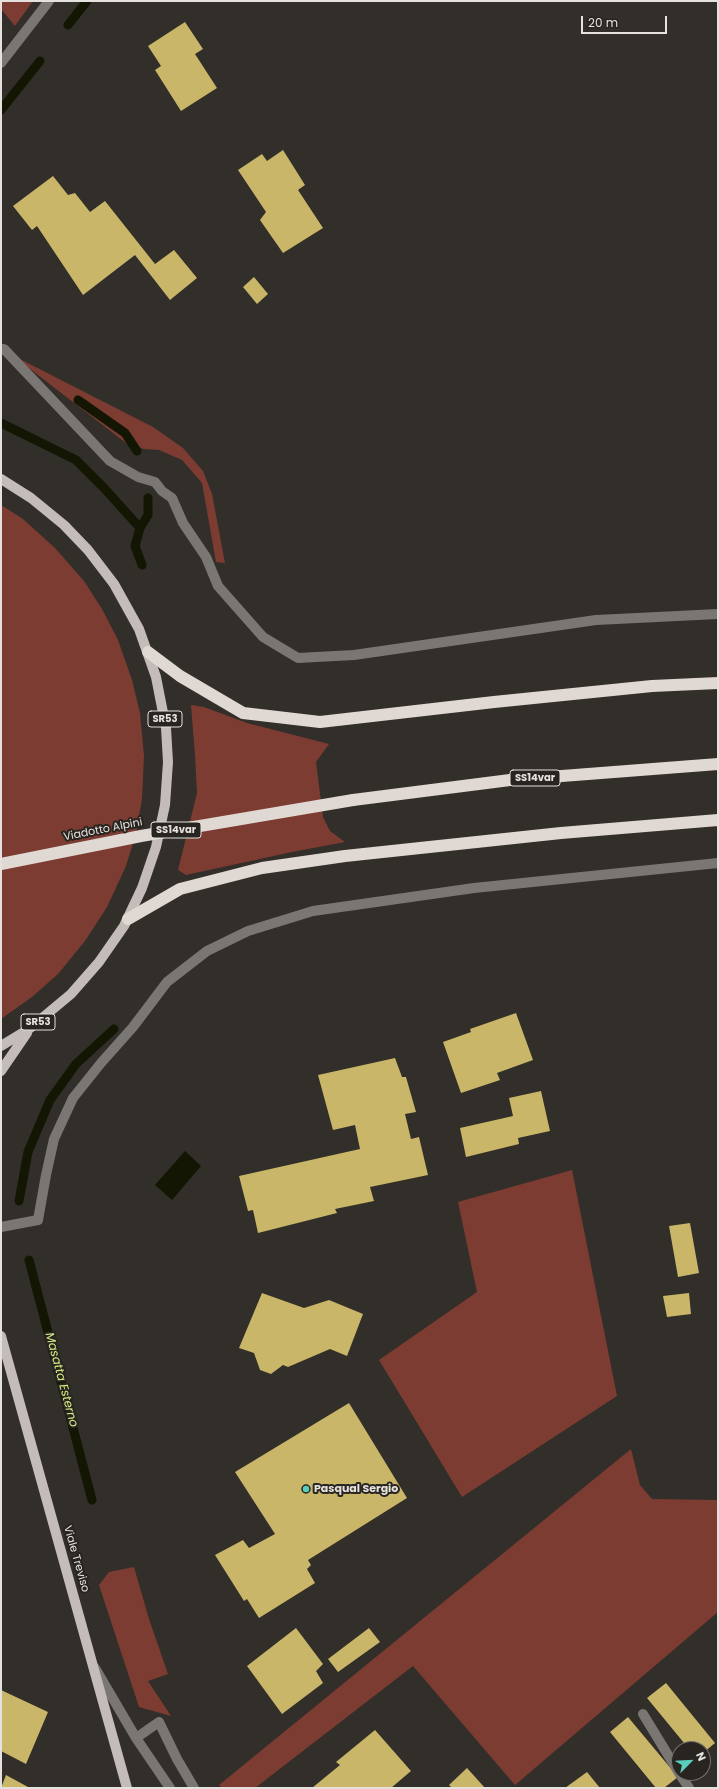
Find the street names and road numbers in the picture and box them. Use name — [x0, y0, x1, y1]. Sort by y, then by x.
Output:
road number: SR53 — [148, 711, 182, 727]
road number: SS14var — [510, 770, 560, 786]
street label: Viadotto Alpini — [62, 816, 144, 844]
road number: SS14var — [151, 822, 201, 838]
road number: SR53 — [21, 1014, 55, 1030]
street label: Viale Treviso — [60, 1524, 92, 1594]

